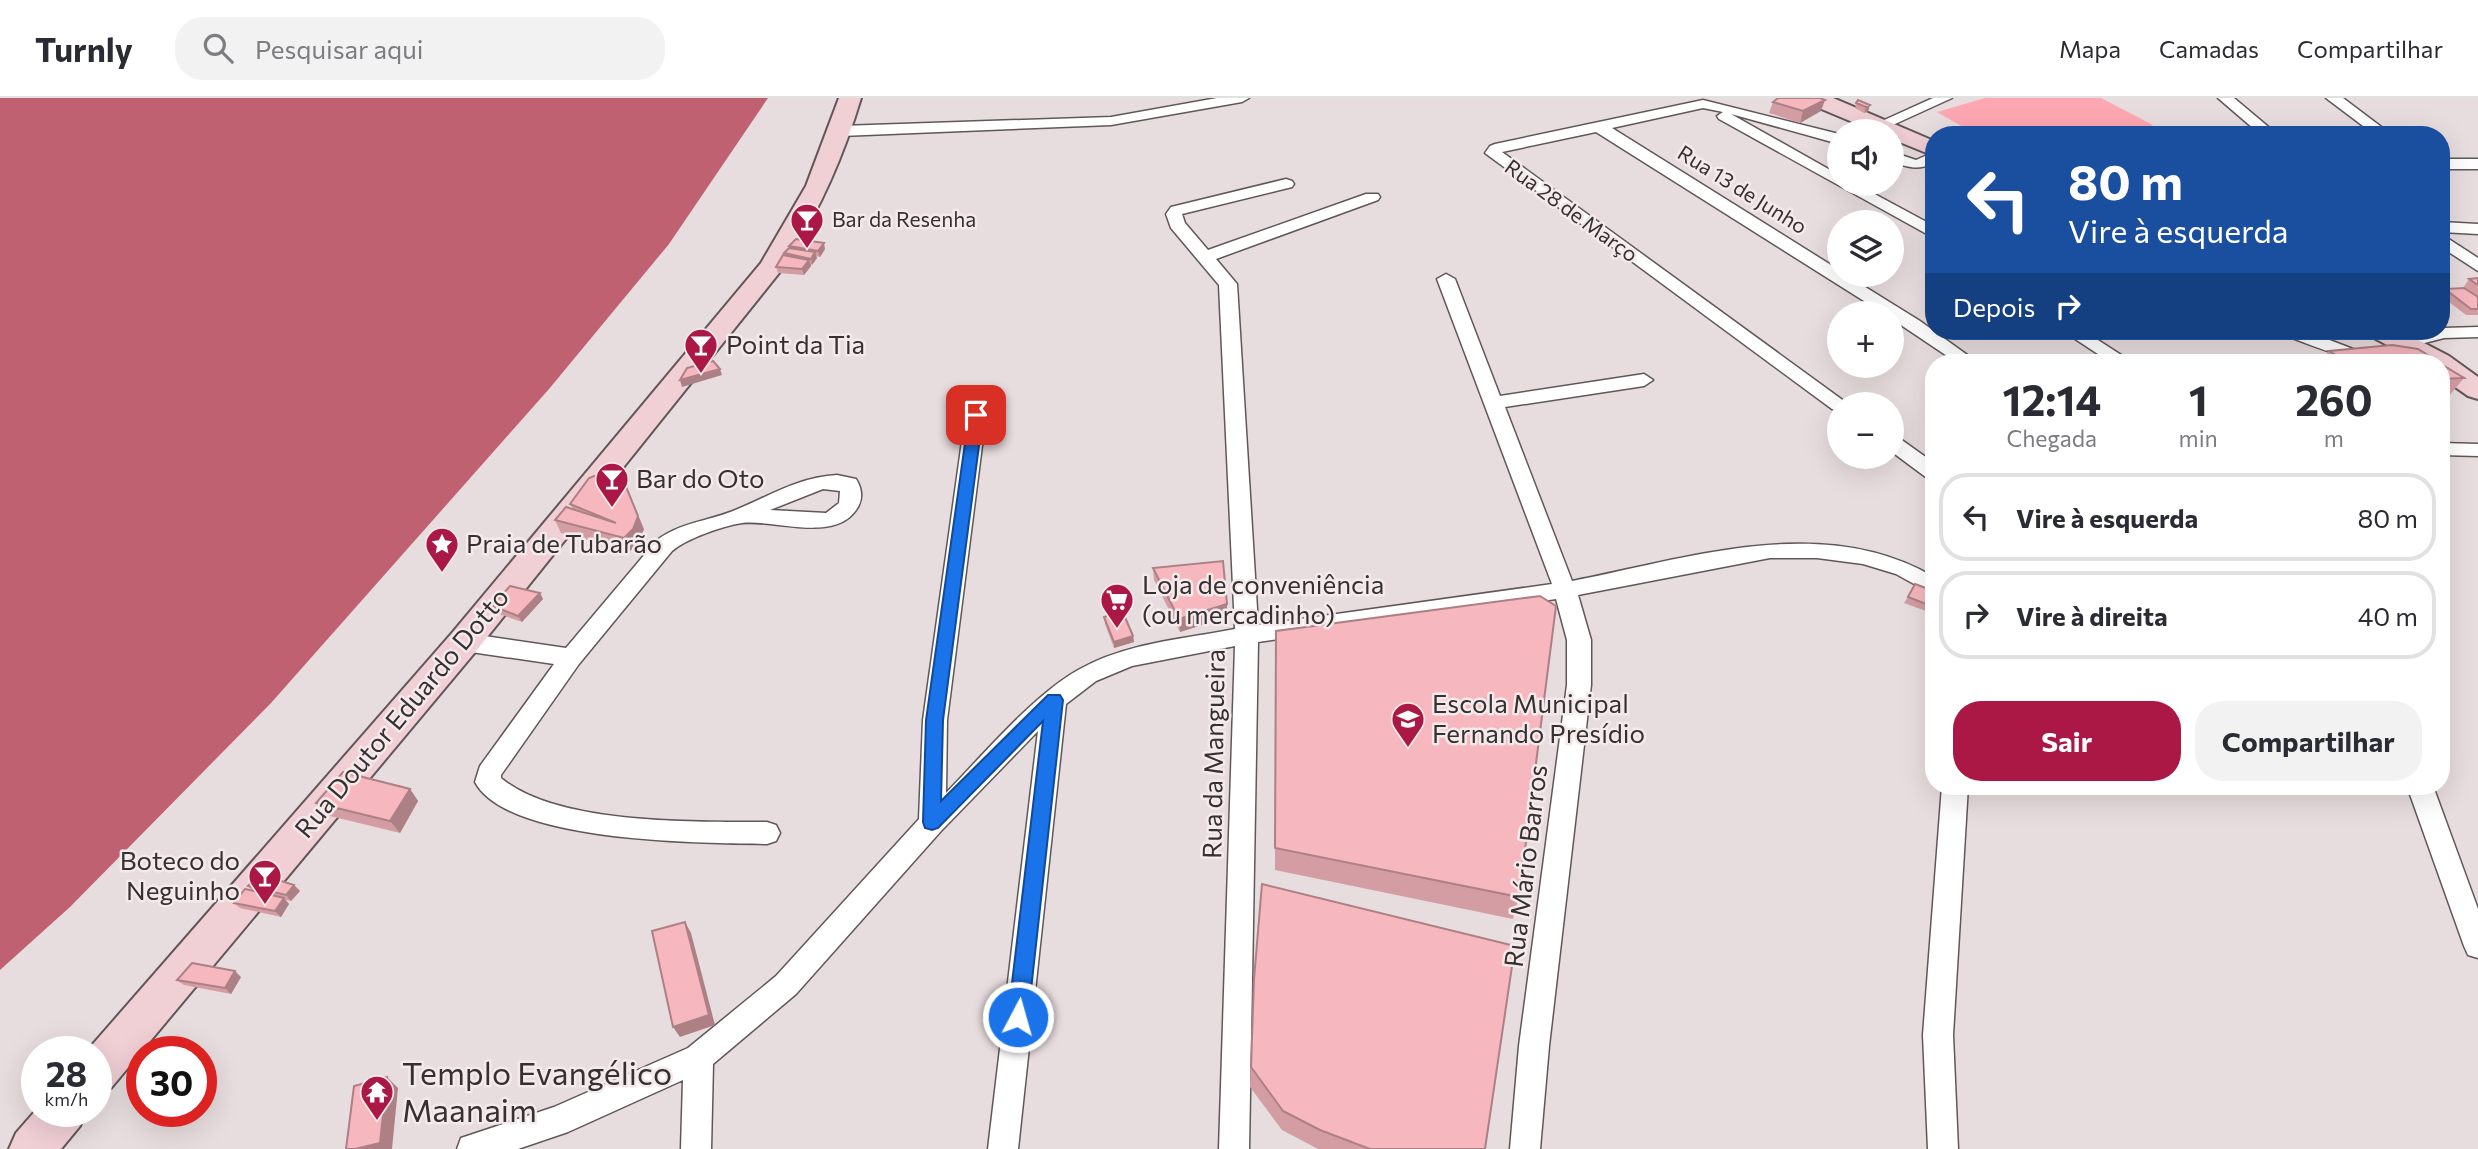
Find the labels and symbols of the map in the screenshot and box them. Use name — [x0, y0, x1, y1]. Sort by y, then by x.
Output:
street label: Rua 13 de Junho — [1674, 139, 1812, 238]
street label: Rua 28 de Março — [1501, 153, 1643, 266]
bar icon: Bar da Resenha — [788, 201, 826, 250]
place label: Bar da Resenha — [832, 206, 976, 231]
bar icon: Point da Tia — [682, 326, 720, 375]
place label: Point da Tia — [726, 328, 865, 359]
pin — [946, 385, 1006, 445]
bar icon: Bar do Oto — [593, 460, 631, 509]
place label: Bar do Oto — [636, 462, 765, 493]
place icon: Praia de Tubarão — [423, 525, 461, 574]
place label: Praia de Tubarão — [466, 527, 662, 558]
place label: Loja de conveniência (ou mercadinho) — [1142, 568, 1384, 629]
street label: Rua Doutor Eduardo Dotto — [287, 581, 514, 843]
supermarket icon: Loja de conveniência (ou mercadinho) — [1098, 581, 1136, 630]
street label: Rua da Mangueira — [1195, 649, 1230, 859]
place label: Escola Municipal Fernando Presídio — [1432, 687, 1645, 748]
school or university icon: Escola Municipal Fernando Presídio — [1389, 700, 1427, 749]
street label: Rua Mário Barros — [1497, 763, 1552, 969]
place label: Boteco do Neguinho — [120, 844, 240, 905]
bar icon: Boteco do Neguinho — [246, 857, 284, 906]
position arrow — [981, 980, 1055, 1054]
speed limit sign: 30 — [126, 1036, 217, 1127]
place label: Templo Evangélico Maanaim — [402, 1052, 672, 1129]
temple icon: Templo Evangélico Maanaim — [358, 1073, 396, 1122]

